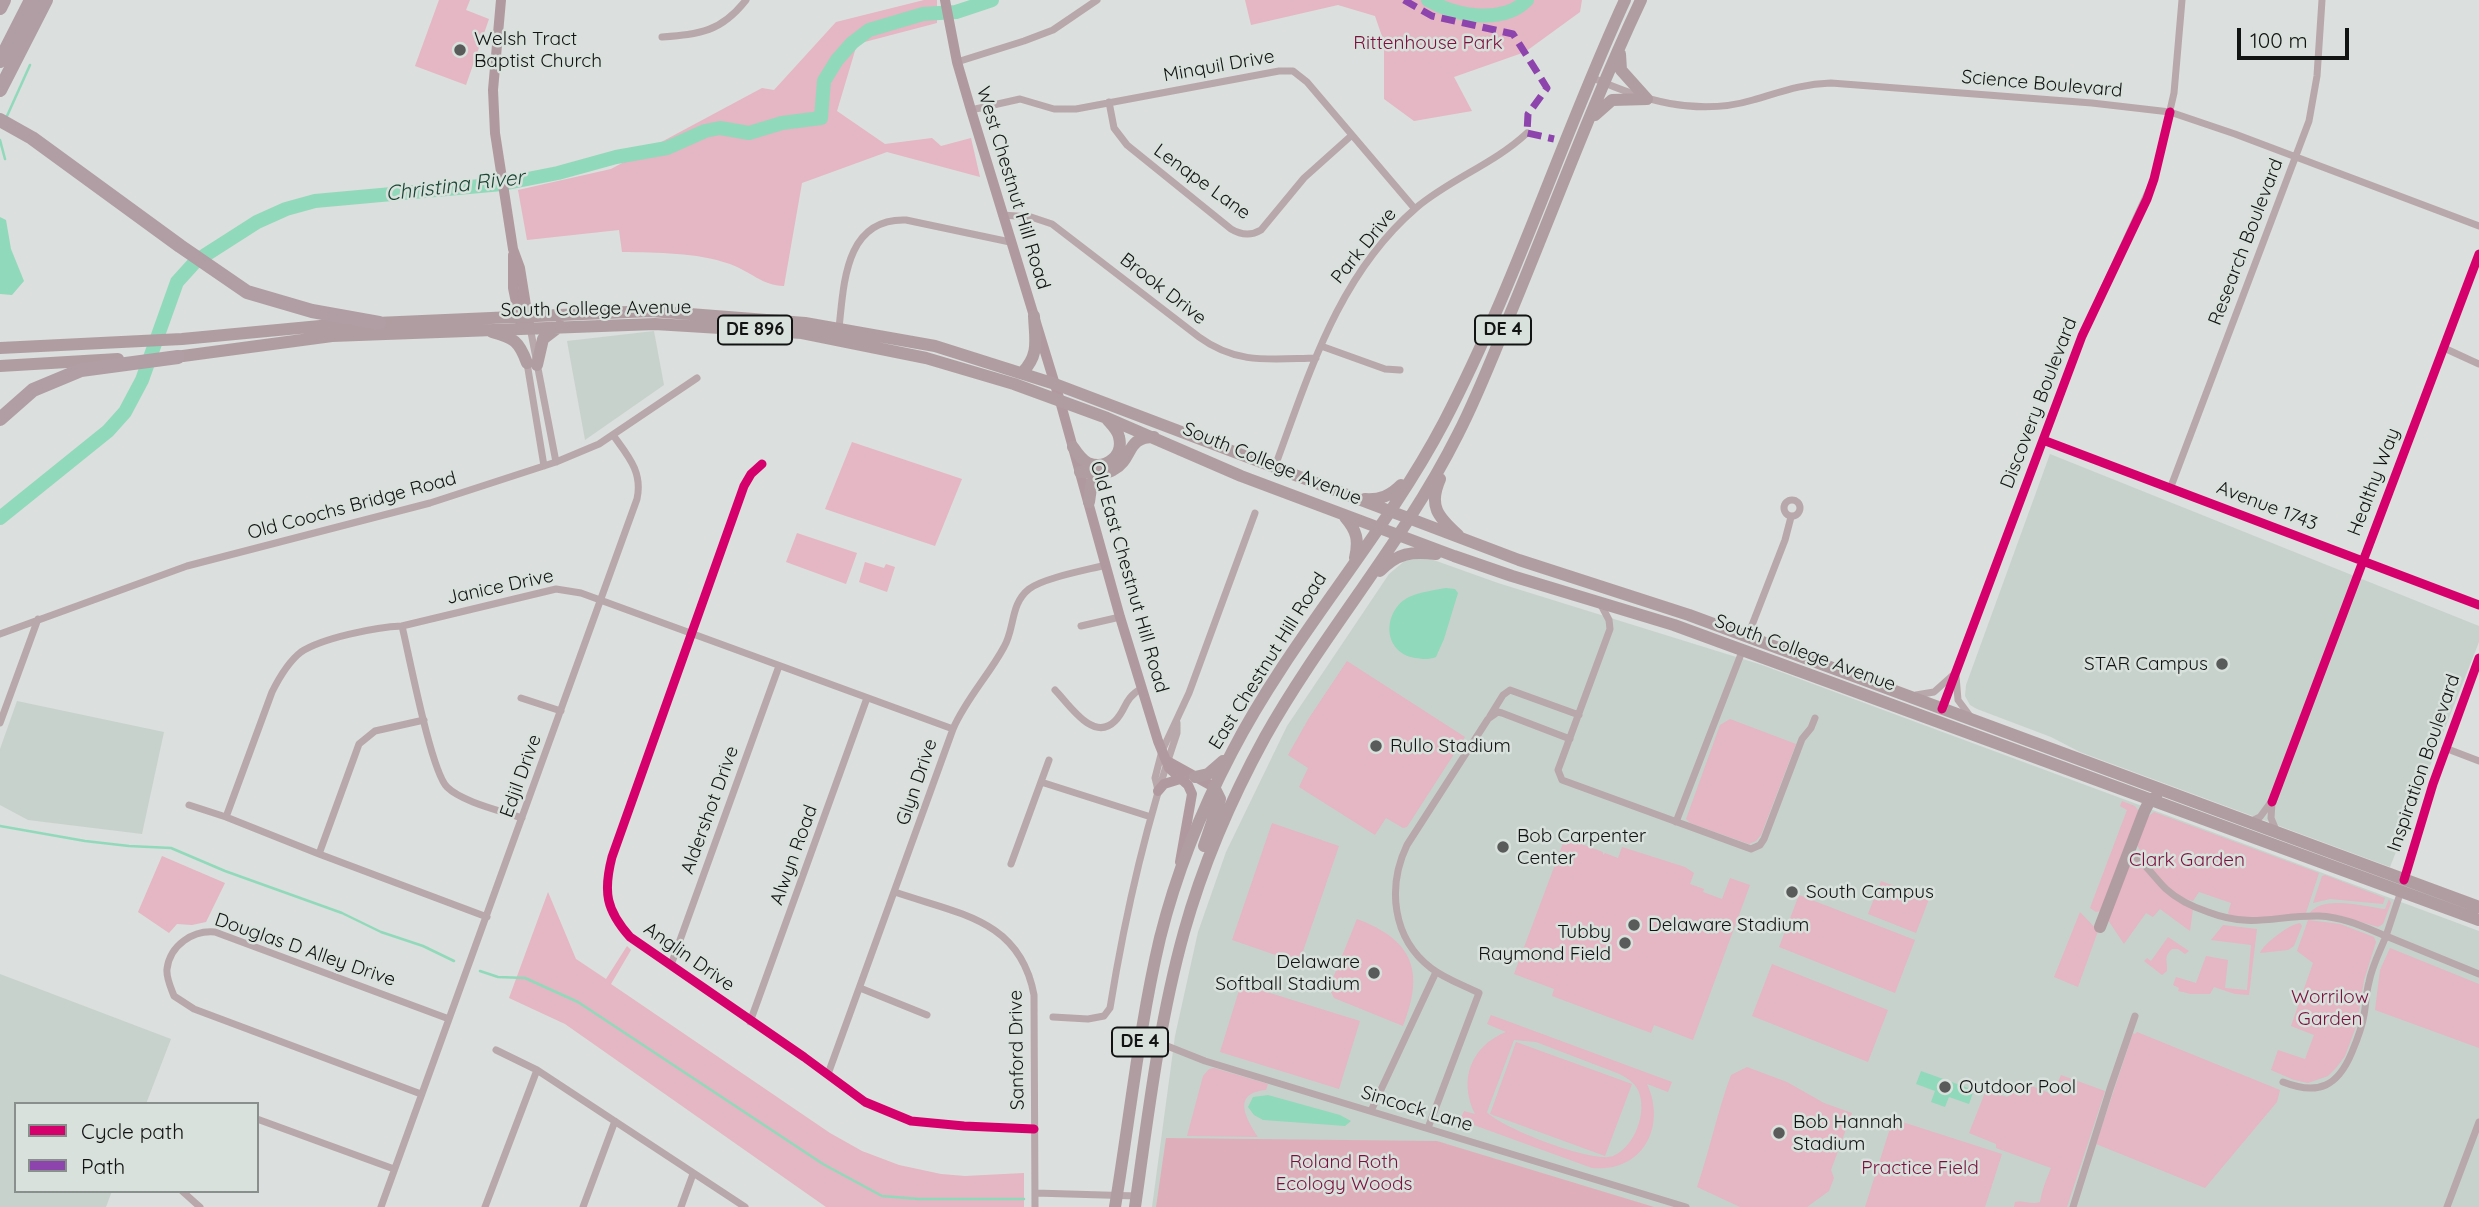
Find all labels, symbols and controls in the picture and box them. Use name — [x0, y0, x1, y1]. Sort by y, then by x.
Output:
scale bar — [2241, 14, 2353, 58]
text: 100 m — [2250, 27, 2308, 53]
place label: Welsh Tract Baptist Church — [474, 28, 602, 72]
park label: Rittenhouse Park — [1353, 32, 1503, 54]
marker: Welsh Tract Baptist Church — [452, 42, 468, 58]
street label: Minquil Drive — [1162, 45, 1276, 87]
street label: Science Boulevard — [1961, 66, 2123, 102]
street label: West Chestnut Hill Road — [971, 84, 1055, 292]
street label: Lenape Lane — [1149, 139, 1255, 225]
street label: Research Boulevard — [2204, 155, 2288, 329]
water label: Christina River — [384, 165, 526, 207]
street label: Park Drive — [1326, 203, 1402, 289]
street label: Brook Drive — [1115, 248, 1211, 330]
street label: South College Avenue — [500, 296, 692, 322]
street label: Discovery Boulevard — [1996, 314, 2082, 492]
road number: DE 896 — [718, 316, 792, 344]
road number: DE 4 — [1475, 316, 1531, 344]
street label: South College Avenue — [1179, 418, 1365, 510]
street label: Healthy Way — [2343, 425, 2405, 539]
street label: Old East Chestnut Hill Road — [1085, 459, 1173, 695]
street label: Old Coochs Bridge Road — [245, 467, 459, 545]
street label: Avenue 1743 — [2213, 476, 2321, 536]
street label: Janice Drive — [444, 565, 556, 609]
street label: East Chestnut Hill Road — [1204, 568, 1332, 754]
street label: South College Avenue — [1711, 610, 1899, 696]
place label: STAR Campus — [2084, 653, 2208, 675]
marker: STAR Campus — [2214, 656, 2230, 672]
street label: Inspiration Boulevard — [2383, 671, 2465, 855]
street label: Edjil Drive — [495, 731, 547, 821]
place label: Rullo Stadium — [1390, 735, 1511, 757]
street label: Glyn Drive — [892, 736, 942, 828]
marker: Rullo Stadium — [1368, 738, 1384, 754]
street label: Aldershot Drive — [676, 743, 744, 877]
street label: Alwyn Road — [765, 802, 823, 908]
place label: Bob Carpenter Center — [1517, 825, 1646, 869]
marker: Bob Carpenter Center — [1495, 839, 1511, 855]
park label: Clark Garden — [2129, 849, 2245, 871]
place label: South Campus — [1806, 881, 1934, 903]
marker: South Campus — [1784, 884, 1800, 900]
street label: Douglas D Alley Drive — [212, 908, 398, 992]
place label: Delaware Stadium — [1648, 914, 1809, 936]
street label: Anglin Drive — [639, 917, 739, 997]
marker: Delaware Stadium — [1626, 917, 1642, 933]
place label: Tubby Raymond Field — [1478, 921, 1611, 965]
marker: Tubby Raymond Field — [1617, 935, 1633, 951]
place label: Delaware Softball Stadium — [1215, 951, 1360, 995]
marker: Delaware Softball Stadium — [1366, 965, 1382, 981]
park label: Worrilow Garden — [2291, 986, 2369, 1030]
street label: Sanford Drive — [1005, 990, 1029, 1110]
road number: DE 4 — [1112, 1028, 1168, 1056]
place label: Outdoor Pool — [1959, 1076, 2076, 1098]
marker: Outdoor Pool — [1937, 1079, 1953, 1095]
street label: Sincock Lane — [1358, 1081, 1476, 1137]
legend — [14, 1102, 259, 1193]
place label: Bob Hannah Stadium — [1793, 1111, 1903, 1155]
text: Cycle path — [81, 1118, 184, 1144]
marker: Bob Hannah Stadium — [1771, 1125, 1787, 1141]
park label: Roland Roth Ecology Woods — [1276, 1151, 1412, 1195]
text: Path — [81, 1153, 125, 1179]
park label: Practice Field — [1861, 1157, 1979, 1179]

